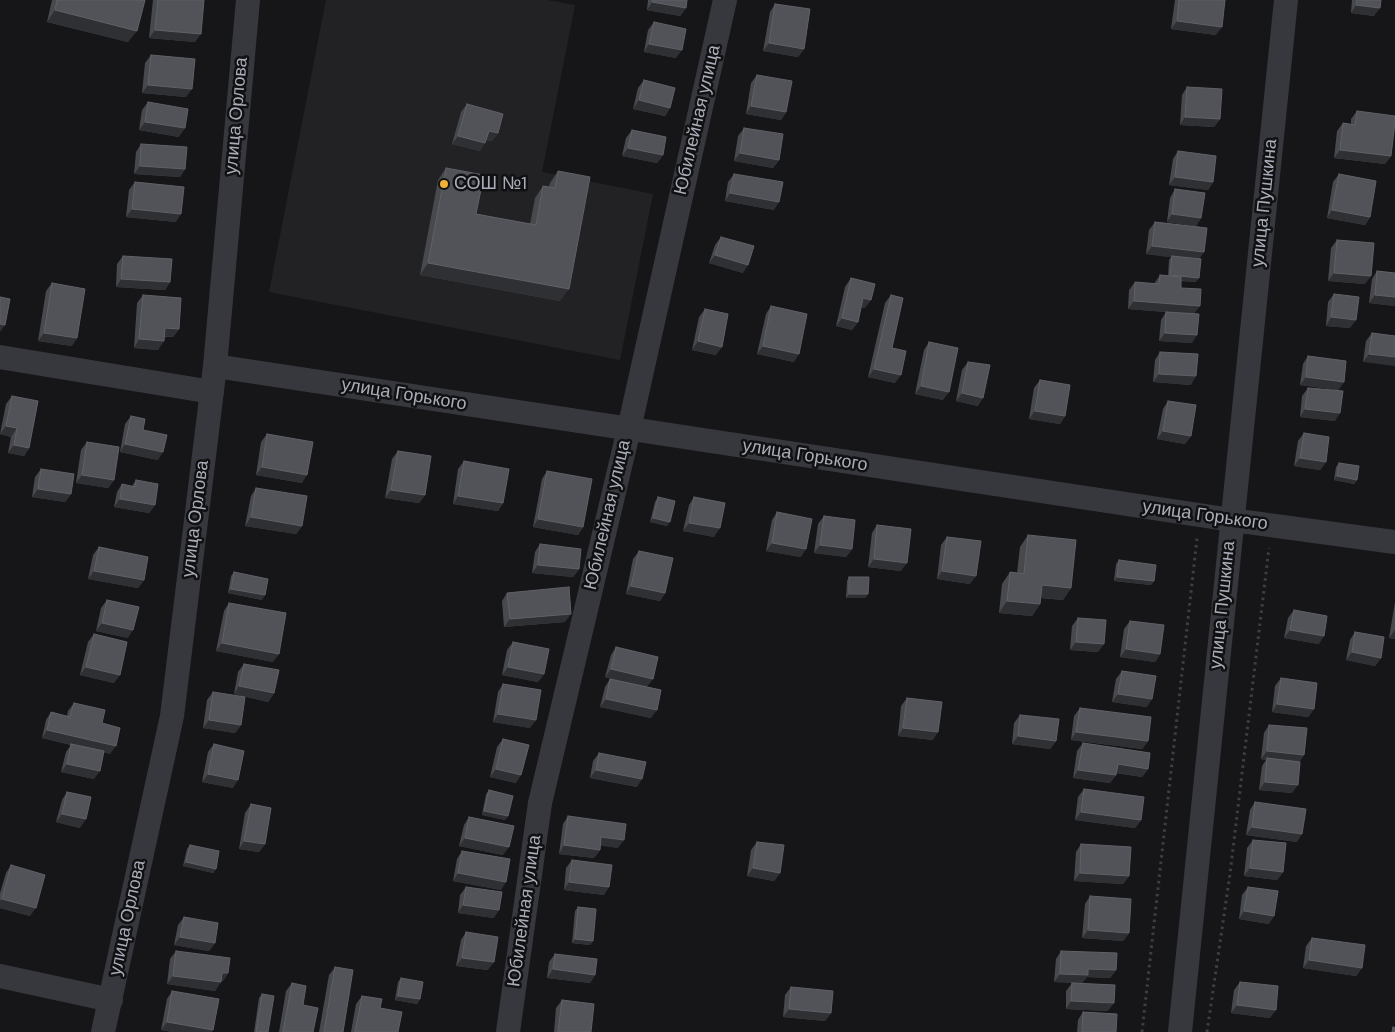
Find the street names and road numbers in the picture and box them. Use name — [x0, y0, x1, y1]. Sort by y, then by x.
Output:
street label: Юбилейная улица — [670, 43, 726, 197]
street label: улица Орлова — [221, 56, 253, 176]
street label: улица Пушкина — [1248, 138, 1282, 268]
street label: улица Горького — [340, 374, 468, 416]
street label: улица Горького — [741, 435, 869, 477]
street label: Юбилейная улица — [580, 438, 636, 592]
street label: улица Орлова — [178, 459, 214, 579]
street label: улица Горького — [1141, 497, 1269, 535]
street label: улица Пушкина — [1206, 540, 1240, 670]
street label: Юбилейная улица — [504, 834, 546, 988]
street label: улица Орлова — [105, 858, 151, 978]

